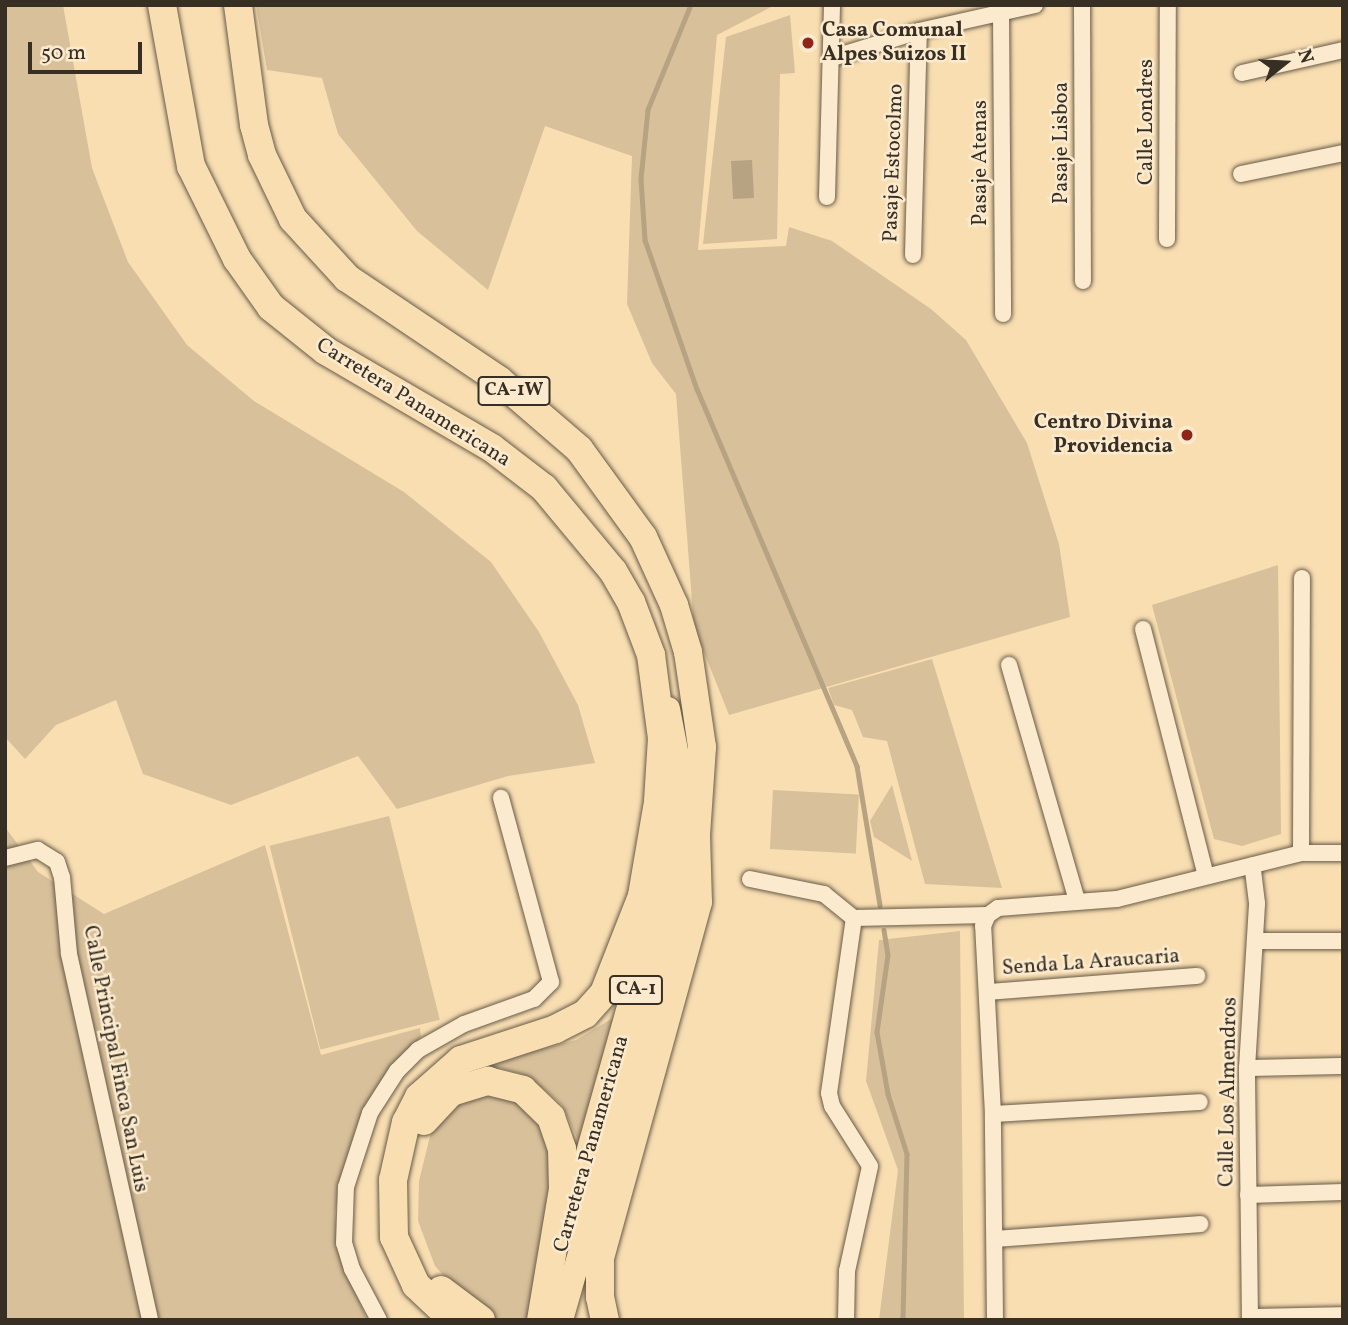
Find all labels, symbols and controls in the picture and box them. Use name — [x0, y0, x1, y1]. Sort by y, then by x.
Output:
place label: Casa Comunal Alpes Suizos II — [822, 18, 967, 68]
scale bar — [32, 28, 145, 72]
north arrow — [1250, 28, 1320, 98]
marker: Casa Comunal Alpes Suizos II — [800, 35, 816, 51]
text: 50 m — [41, 39, 86, 68]
text: N — [1290, 46, 1319, 67]
street label: Calle Londres — [1134, 59, 1160, 185]
street label: Pasaje Lisboa — [1049, 82, 1075, 204]
street label: Pasaje Estocolmo — [879, 83, 909, 243]
street label: Pasaje Atenas — [968, 100, 994, 226]
street label: Carretera Panamericana — [311, 333, 515, 473]
road number: CA-1W — [477, 376, 551, 406]
place label: Centro Divina Providencia — [1034, 410, 1173, 460]
marker: Centro Divina Providencia — [1179, 427, 1195, 443]
street label: Calle Principal Finca San Luis — [77, 924, 153, 1194]
street label: Senda La Araucaria — [1001, 944, 1181, 982]
road number: CA-1 — [608, 974, 664, 1006]
street label: Calle Los Almendros — [1215, 997, 1243, 1187]
street label: Carretera Panamericana — [549, 1033, 635, 1255]

